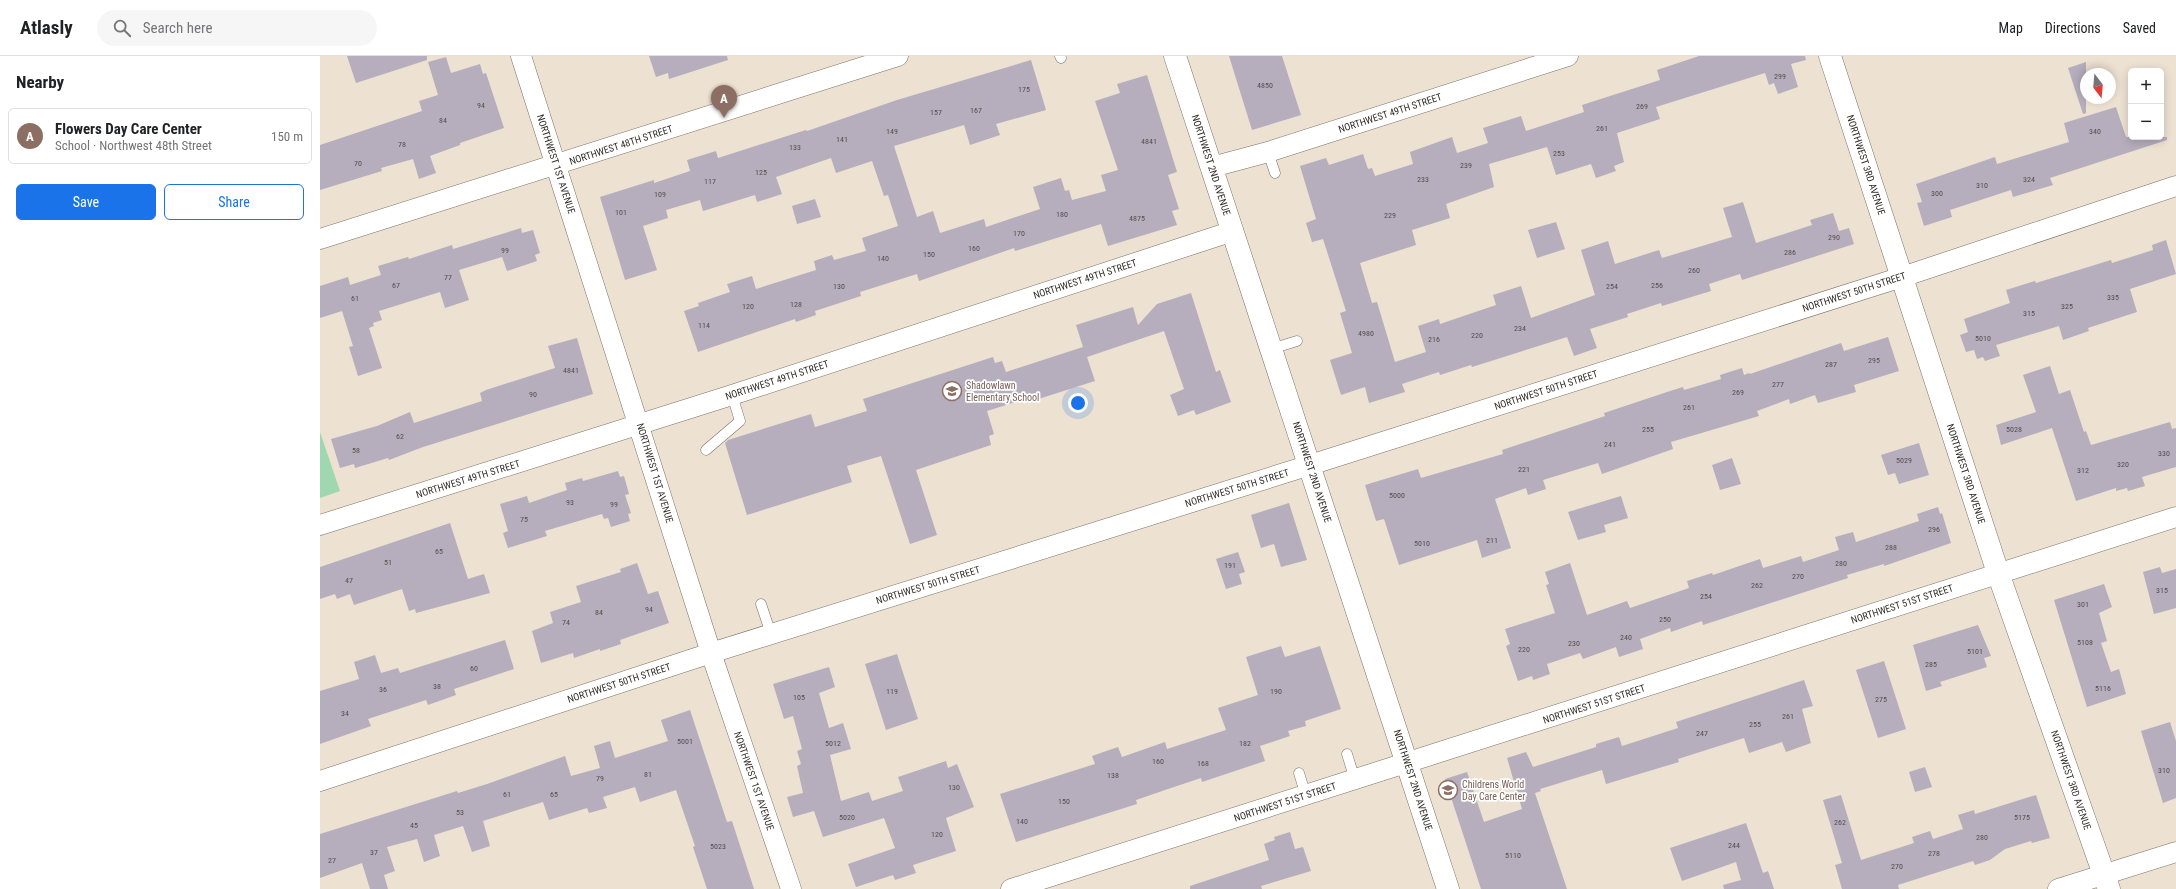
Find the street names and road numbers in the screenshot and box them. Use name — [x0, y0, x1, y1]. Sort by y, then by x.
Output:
street label: NORTHWEST 49TH STREET — [1337, 91, 1443, 135]
street label: NORTHWEST 1ST AVENUE — [535, 113, 577, 215]
street label: NORTHWEST 2ND AVENUE — [1189, 113, 1233, 217]
street label: NORTHWEST 3RD AVENUE — [1845, 114, 1887, 216]
street label: NORTHWEST 48TH STREET — [568, 123, 674, 167]
street label: NORTHWEST 49TH STREET — [1032, 257, 1138, 301]
street label: NORTHWEST 50TH STREET — [1801, 270, 1907, 314]
street label: NORTHWEST 49TH STREET — [724, 358, 830, 402]
street label: NORTHWEST 50TH STREET — [1493, 368, 1599, 412]
street label: NORTHWEST 2ND AVENUE — [1290, 420, 1334, 524]
street label: NORTHWEST 1ST AVENUE — [635, 422, 675, 524]
street label: NORTHWEST 3RD AVENUE — [1945, 423, 1987, 525]
street label: NORTHWEST 49TH STREET — [415, 458, 521, 500]
street label: NORTHWEST 50TH STREET — [1184, 467, 1290, 509]
street label: NORTHWEST 50TH STREET — [875, 564, 981, 606]
street label: NORTHWEST 51ST STREET — [1849, 582, 1955, 626]
street label: NORTHWEST 50TH STREET — [566, 661, 672, 705]
street label: NORTHWEST 51ST STREET — [1541, 682, 1647, 726]
street label: NORTHWEST 2ND AVENUE — [1391, 728, 1435, 832]
street label: NORTHWEST 3RD AVENUE — [2049, 729, 2093, 831]
street label: NORTHWEST 1ST AVENUE — [732, 730, 776, 832]
street label: NORTHWEST 51ST STREET — [1232, 780, 1338, 824]

